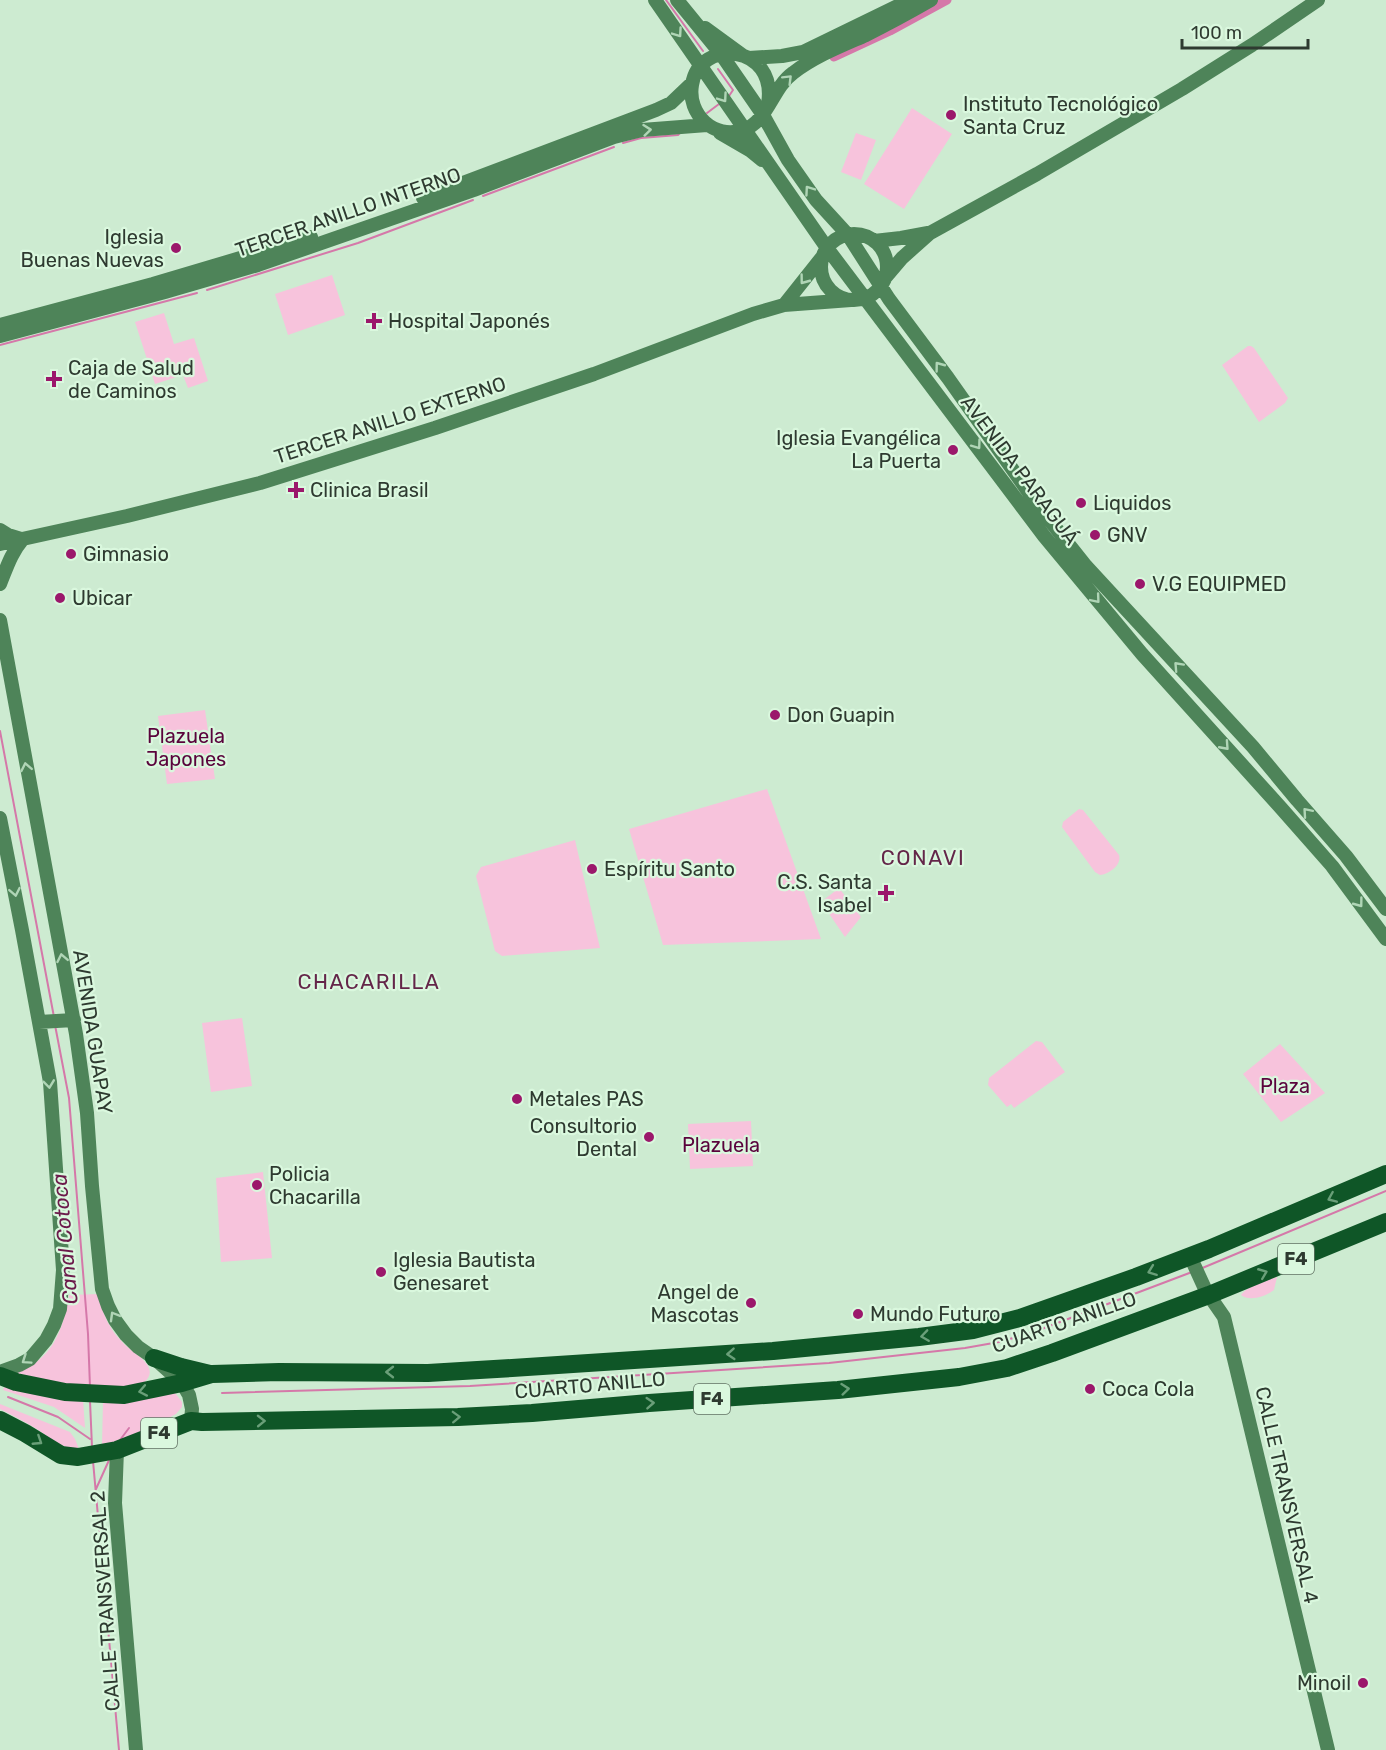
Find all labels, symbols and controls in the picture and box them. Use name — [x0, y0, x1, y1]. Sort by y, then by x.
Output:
scale bar — [1182, 12, 1308, 50]
text: 100 m — [1191, 22, 1242, 44]
one-way arrow — [671, 26, 682, 37]
one-way arrow — [781, 75, 792, 85]
one-way arrow — [716, 91, 727, 102]
place label: Instituto Tecnológico Santa Cruz — [963, 92, 1158, 139]
marker: Instituto Tecnológico Santa Cruz — [944, 108, 958, 122]
one-way arrow — [643, 124, 652, 137]
street label: TERCER ANILLO INTERNO — [232, 162, 464, 262]
one-way arrow — [806, 186, 817, 197]
place label: Iglesia Buenas Nuevas — [20, 225, 164, 272]
marker: Iglesia Buenas Nuevas — [169, 241, 183, 255]
one-way arrow — [800, 274, 811, 285]
place label: Hospital Japonés — [388, 309, 550, 333]
marker: Hospital Japonés — [365, 312, 383, 330]
place label: Caja de Salud de Caminos — [68, 356, 194, 403]
one-way arrow — [935, 361, 946, 372]
marker: Caja de Salud de Caminos — [45, 370, 63, 388]
street label: TERCER ANILLO EXTERNO — [271, 371, 509, 469]
street label: AVENIDA PARAGUÁ — [956, 391, 1084, 549]
place label: Iglesia Evangélica La Puerta — [776, 426, 941, 473]
one-way arrow — [969, 438, 980, 449]
marker: Iglesia Evangélica La Puerta — [946, 443, 960, 457]
place label: Clinica Brasil — [310, 478, 429, 502]
marker: Clinica Brasil — [287, 481, 305, 499]
place label: Liquidos — [1093, 491, 1171, 515]
marker: Liquidos — [1074, 496, 1088, 510]
place label: GNV — [1107, 523, 1148, 547]
marker: GNV — [1088, 528, 1102, 542]
place label: Gimnasio — [83, 542, 169, 566]
marker: Gimnasio — [64, 547, 78, 561]
place label: V.G EQUIPMED — [1152, 572, 1287, 596]
marker: V.G EQUIPMED — [1133, 577, 1147, 591]
place label: Ubicar — [72, 586, 133, 610]
marker: Ubicar — [53, 591, 67, 605]
one-way arrow — [1088, 592, 1099, 603]
one-way arrow — [1174, 662, 1185, 673]
place label: Don Guapin — [787, 703, 895, 727]
marker: Don Guapin — [768, 708, 782, 722]
park label: Plazuela Japones — [146, 724, 226, 771]
one-way arrow — [1218, 739, 1229, 749]
one-way arrow — [21, 762, 33, 771]
one-way arrow — [1303, 808, 1314, 819]
district label: CONAVI — [881, 845, 965, 870]
place label: Espíritu Santo — [604, 857, 735, 881]
marker: Espíritu Santo — [585, 862, 599, 876]
place label: C.S. Santa Isabel — [777, 870, 872, 917]
marker: C.S. Santa Isabel — [877, 884, 895, 902]
one-way arrow — [8, 887, 21, 897]
one-way arrow — [1351, 896, 1362, 907]
street label: AVENIDA GUAPAY — [68, 948, 118, 1116]
one-way arrow — [56, 954, 69, 964]
district label: CHACARILLA — [298, 969, 440, 994]
park label: Plaza — [1260, 1074, 1310, 1098]
one-way arrow — [43, 1079, 55, 1088]
place label: Metales PAS — [529, 1087, 644, 1111]
marker: Metales PAS — [510, 1092, 524, 1106]
place label: Consultorio Dental — [530, 1114, 637, 1161]
marker: Consultorio Dental — [642, 1130, 656, 1144]
park label: Plazuela — [682, 1133, 760, 1157]
place label: Policia Chacarilla — [269, 1162, 361, 1209]
water label: Canal Cotoca — [46, 1172, 83, 1306]
marker: Policia Chacarilla — [250, 1178, 264, 1192]
one-way arrow — [1328, 1190, 1339, 1202]
road number: F4 — [1278, 1244, 1314, 1274]
place label: Iglesia Bautista Genesaret — [393, 1248, 536, 1295]
one-way arrow — [1147, 1264, 1158, 1276]
marker: Iglesia Bautista Genesaret — [374, 1265, 388, 1279]
one-way arrow — [1256, 1268, 1267, 1280]
place label: Angel de Mascotas — [650, 1280, 739, 1327]
street label: CUARTO ANILLO — [989, 1286, 1139, 1358]
marker: Angel de Mascotas — [744, 1296, 758, 1310]
place label: Mundo Futuro — [870, 1302, 1001, 1326]
marker: Mundo Futuro — [851, 1307, 865, 1321]
one-way arrow — [109, 1312, 121, 1322]
one-way arrow — [920, 1330, 929, 1342]
one-way arrow — [726, 1348, 735, 1361]
one-way arrow — [22, 1353, 33, 1364]
one-way arrow — [386, 1366, 395, 1379]
street label: CUARTO ANILLO — [514, 1366, 666, 1404]
place label: Coca Cola — [1102, 1377, 1194, 1401]
marker: Coca Cola — [1083, 1382, 1097, 1396]
one-way arrow — [840, 1383, 849, 1396]
one-way arrow — [138, 1384, 148, 1397]
road number: F4 — [694, 1384, 730, 1414]
street label: CALLE TRANSVERSAL 4 — [1250, 1384, 1324, 1606]
one-way arrow — [646, 1397, 655, 1410]
one-way arrow — [451, 1411, 460, 1423]
one-way arrow — [256, 1415, 265, 1427]
road number: F4 — [141, 1418, 177, 1448]
one-way arrow — [31, 1434, 42, 1445]
street label: CALLE TRANSVERSAL 2 — [85, 1490, 125, 1712]
place label: Minoil — [1297, 1671, 1351, 1695]
marker: Minoil — [1356, 1676, 1370, 1690]

